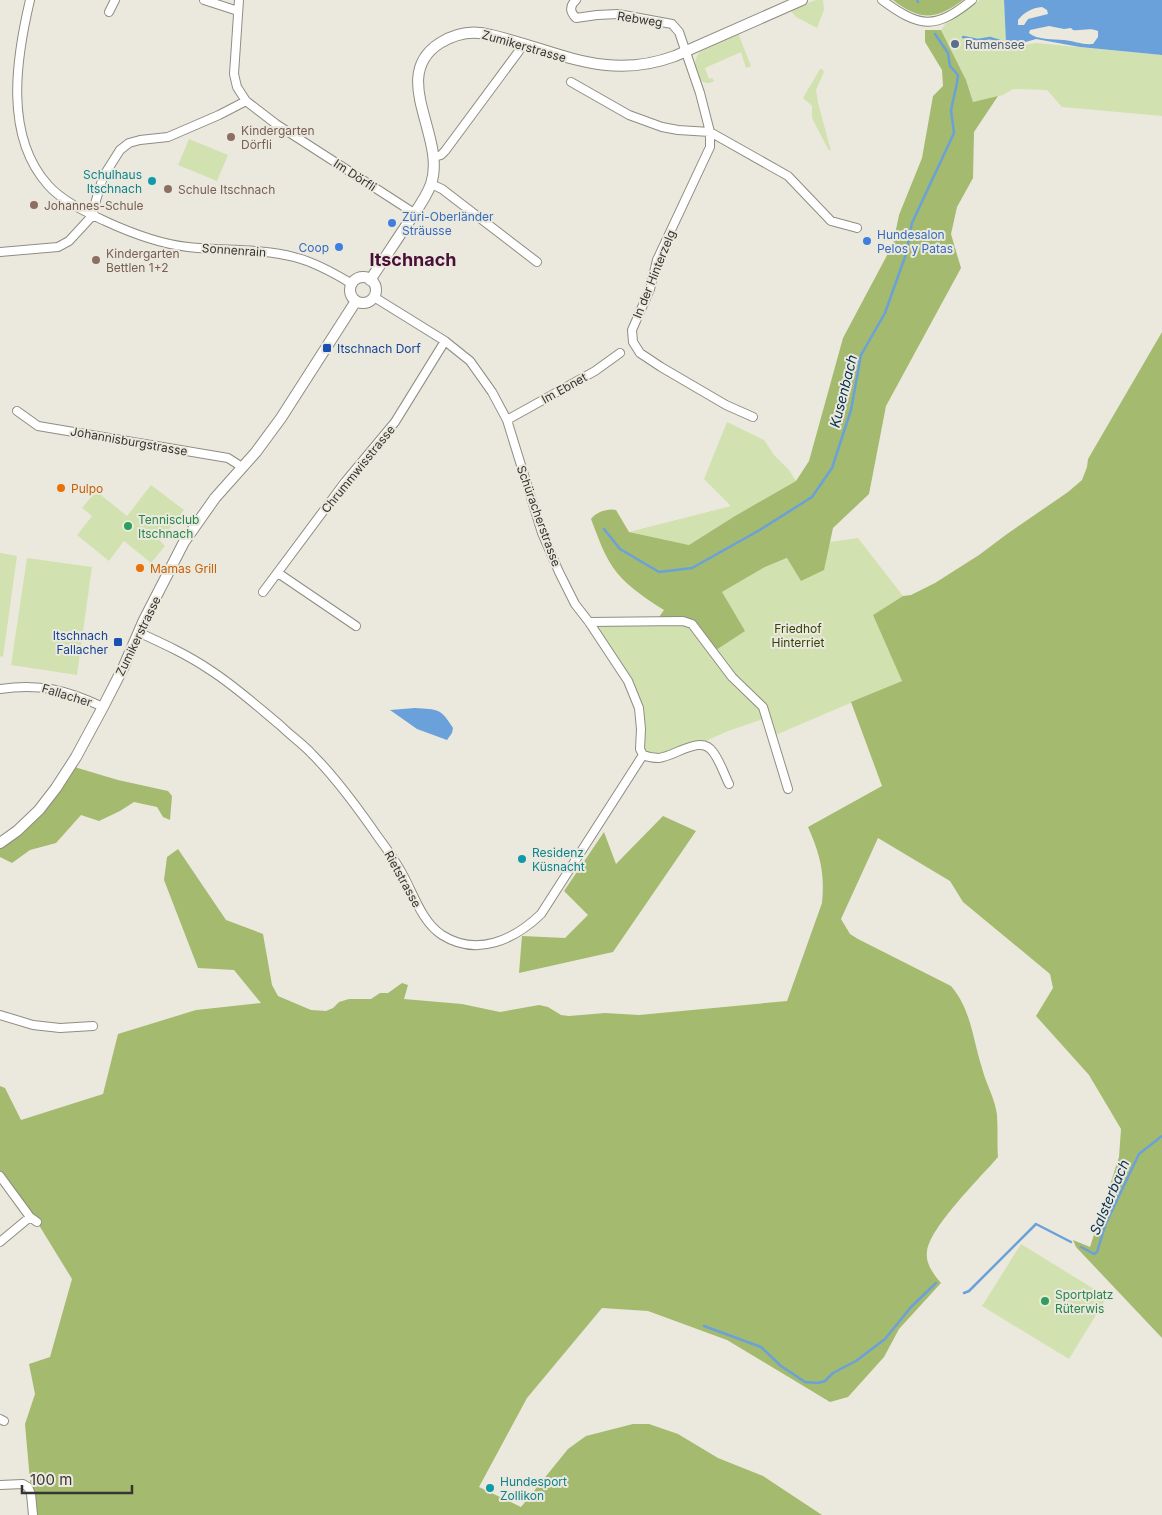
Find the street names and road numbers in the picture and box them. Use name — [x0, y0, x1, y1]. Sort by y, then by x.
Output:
street label: Rebweg — [616, 8, 664, 30]
street label: Zumikerstrasse — [480, 27, 568, 65]
street label: Im Dörfli — [331, 156, 379, 194]
street label: In der Hinterzelg — [629, 228, 679, 320]
street label: Sonnenrain — [201, 240, 267, 260]
street label: Im Ebnet — [539, 369, 589, 407]
street label: Chrummwisstrasse — [318, 422, 398, 516]
street label: Johannisburgstrasse — [69, 423, 189, 459]
street label: Schüracherstrasse — [514, 463, 564, 569]
street label: Zumikerstrasse — [112, 594, 164, 678]
street label: Fallacher — [40, 680, 94, 710]
street label: Rietstrasse — [381, 848, 425, 910]

